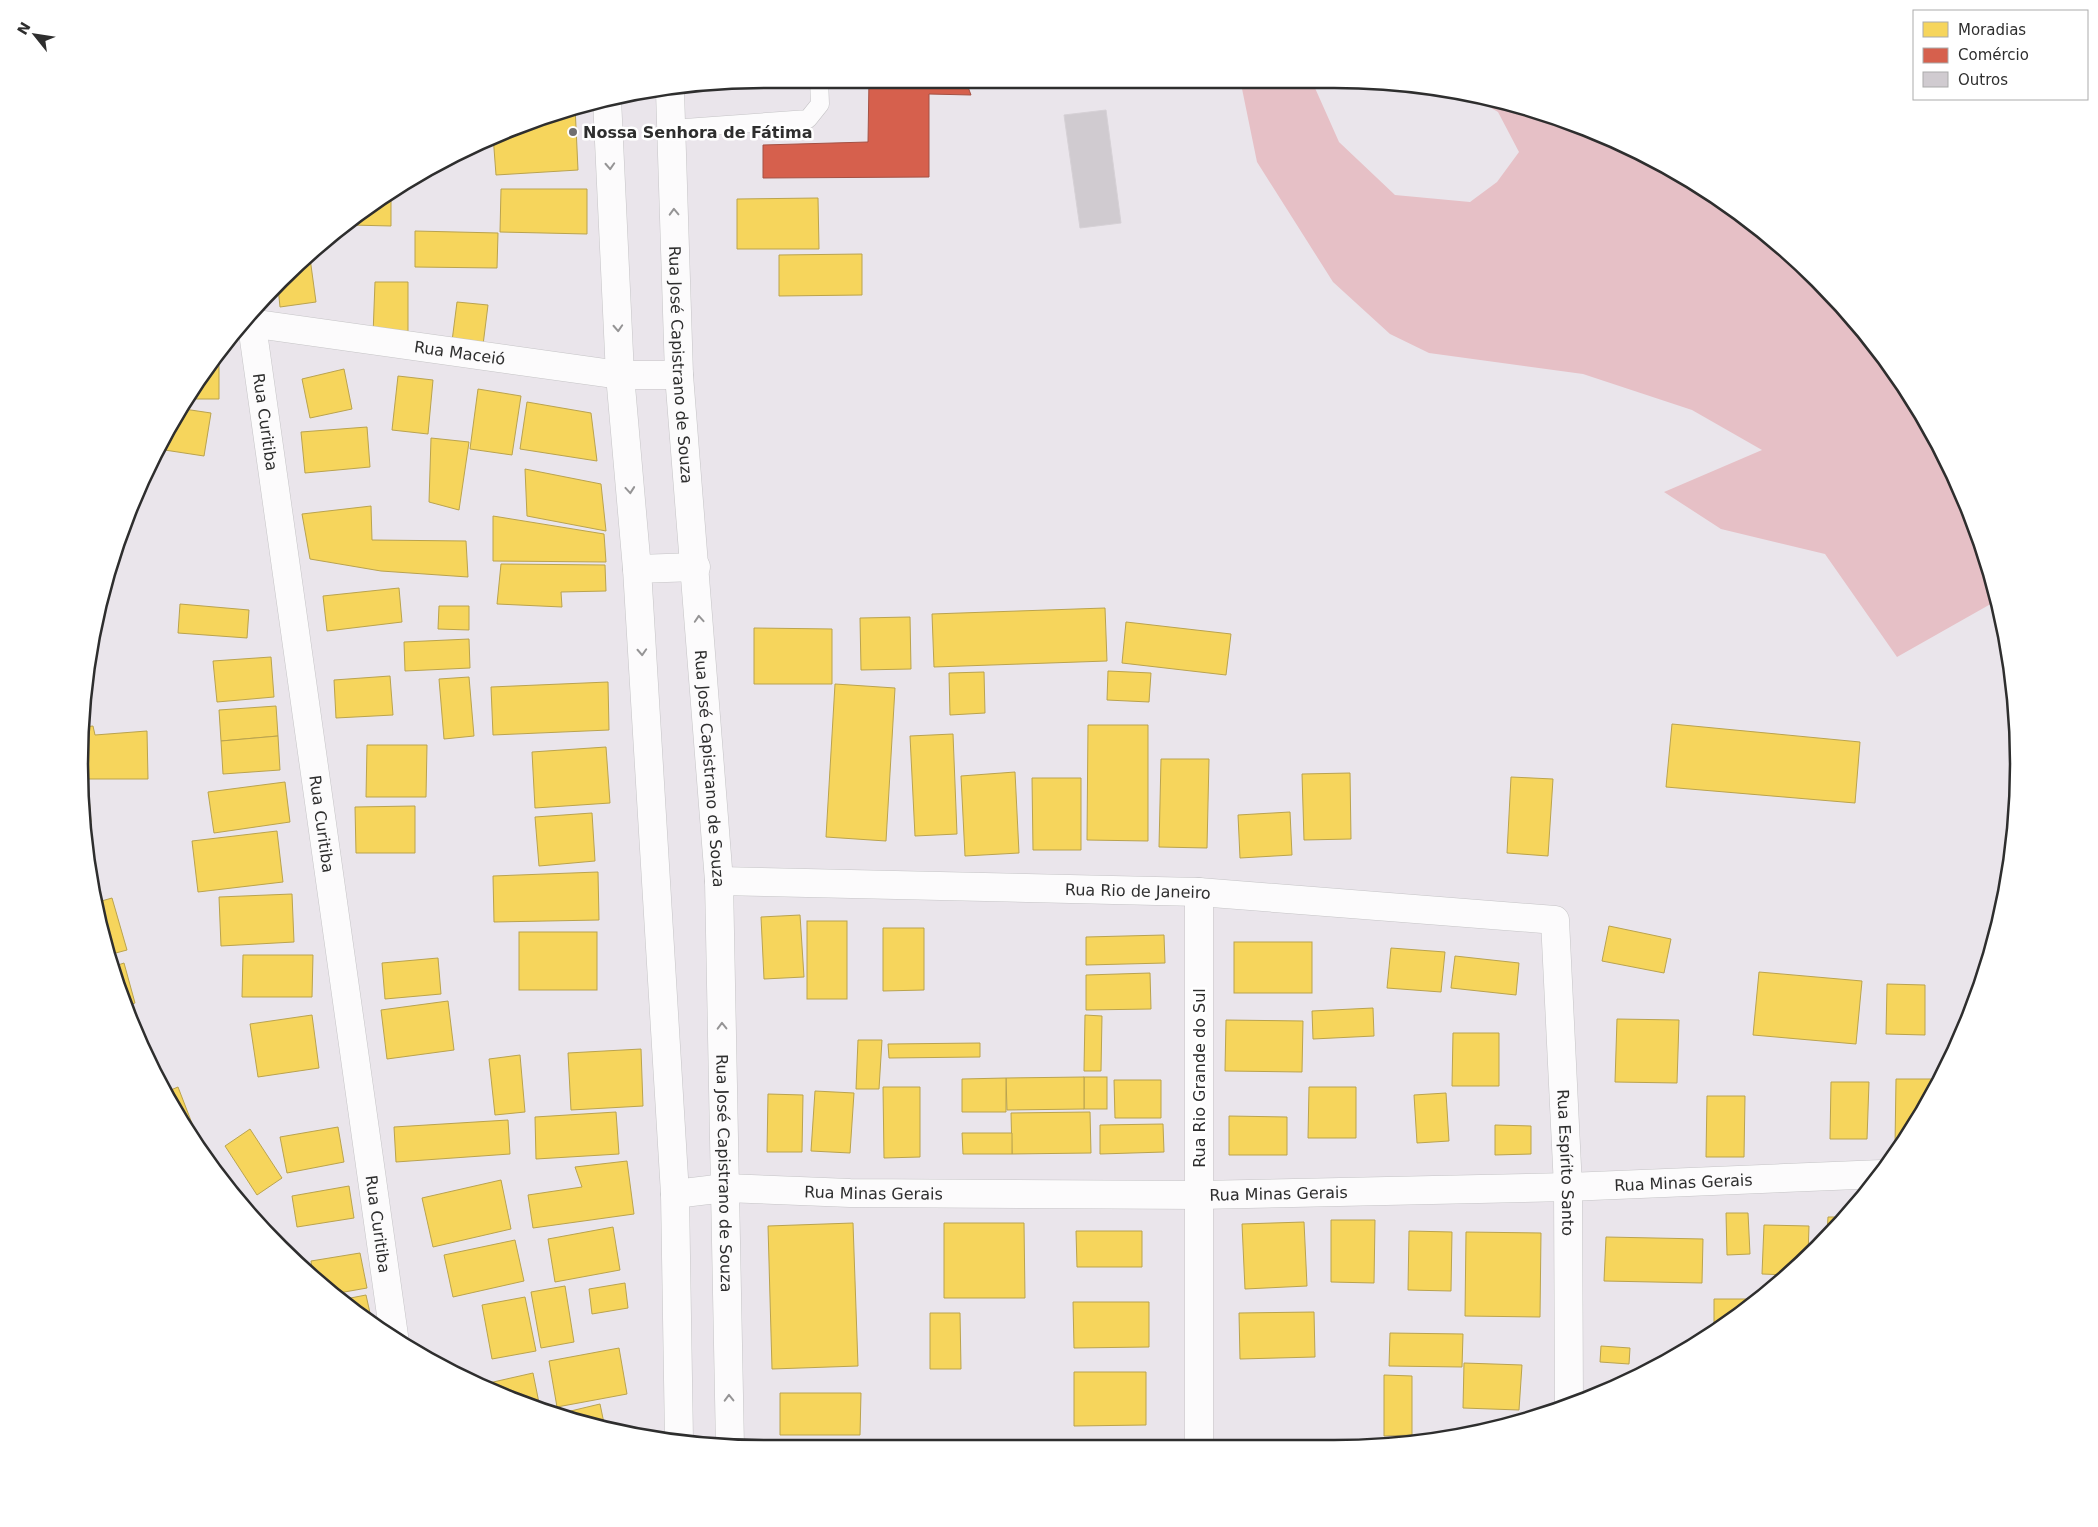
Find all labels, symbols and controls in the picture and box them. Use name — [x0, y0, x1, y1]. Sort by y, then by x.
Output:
north arrow — [10, 10, 60, 60]
legend — [1913, 10, 2088, 100]
text: N — [14, 19, 34, 38]
text: Moradias — [1958, 21, 2026, 39]
text: Comércio — [1958, 46, 2029, 64]
text: Outros — [1958, 71, 2008, 89]
place label: Nossa Senhora de Fátima — [583, 123, 812, 142]
marker: Nossa Senhora de Fátima — [567, 126, 579, 138]
one-way arrow — [604, 162, 615, 170]
one-way arrow — [669, 208, 679, 216]
street label: Rua José Capistrano de Souza — [665, 245, 697, 484]
one-way arrow — [613, 324, 623, 332]
street label: Rua Maceió — [413, 337, 507, 369]
street label: Rua Curitiba — [249, 372, 281, 472]
one-way arrow — [624, 486, 635, 494]
one-way arrow — [694, 615, 705, 623]
one-way arrow — [636, 648, 647, 656]
street label: Rua José Capistrano de Souza — [691, 649, 728, 888]
street label: Rua Curitiba — [305, 774, 338, 874]
street label: Rua Rio de Janeiro — [1065, 880, 1212, 903]
street label: Rua Rio Grande do Sul — [1190, 988, 1209, 1168]
one-way arrow — [717, 1021, 727, 1029]
street label: Rua José Capistrano de Souza — [712, 1054, 736, 1293]
street label: Rua Espírito Santo — [1553, 1089, 1577, 1236]
street label: Rua Minas Gerais — [1614, 1170, 1753, 1195]
street label: Rua Curitiba — [362, 1174, 394, 1274]
street label: Rua Minas Gerais — [804, 1182, 943, 1204]
street label: Rua Minas Gerais — [1209, 1183, 1348, 1205]
one-way arrow — [724, 1394, 734, 1402]

